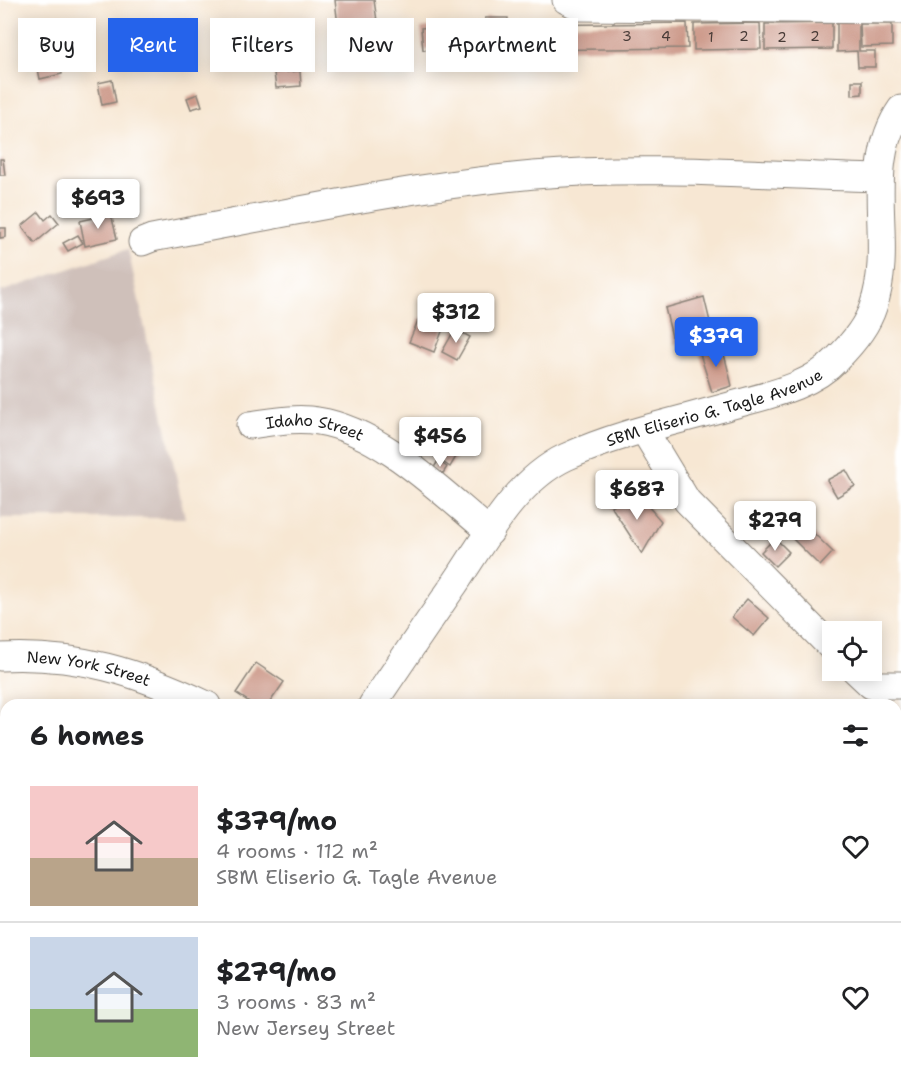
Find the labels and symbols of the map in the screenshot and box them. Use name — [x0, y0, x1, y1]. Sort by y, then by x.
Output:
house number: 3 — [622, 27, 632, 45]
house number: 4 — [661, 27, 671, 45]
house number: 2 — [739, 27, 749, 45]
house number: 2 — [810, 27, 820, 45]
house number: 1 — [708, 28, 714, 46]
house number: 2 — [777, 28, 787, 46]
pin: $693 — [62, 179, 134, 230]
pin: $312 — [420, 293, 492, 344]
pin: $379 — [680, 317, 752, 368]
street label: SBM Eliserio G. Tagle Avenue — [603, 364, 827, 451]
street label: Idaho Street — [264, 409, 367, 446]
pin: $456 — [404, 417, 476, 468]
pin: $687 — [601, 470, 673, 521]
pin: $279 — [739, 501, 811, 552]
street label: New York Street — [26, 646, 154, 691]

